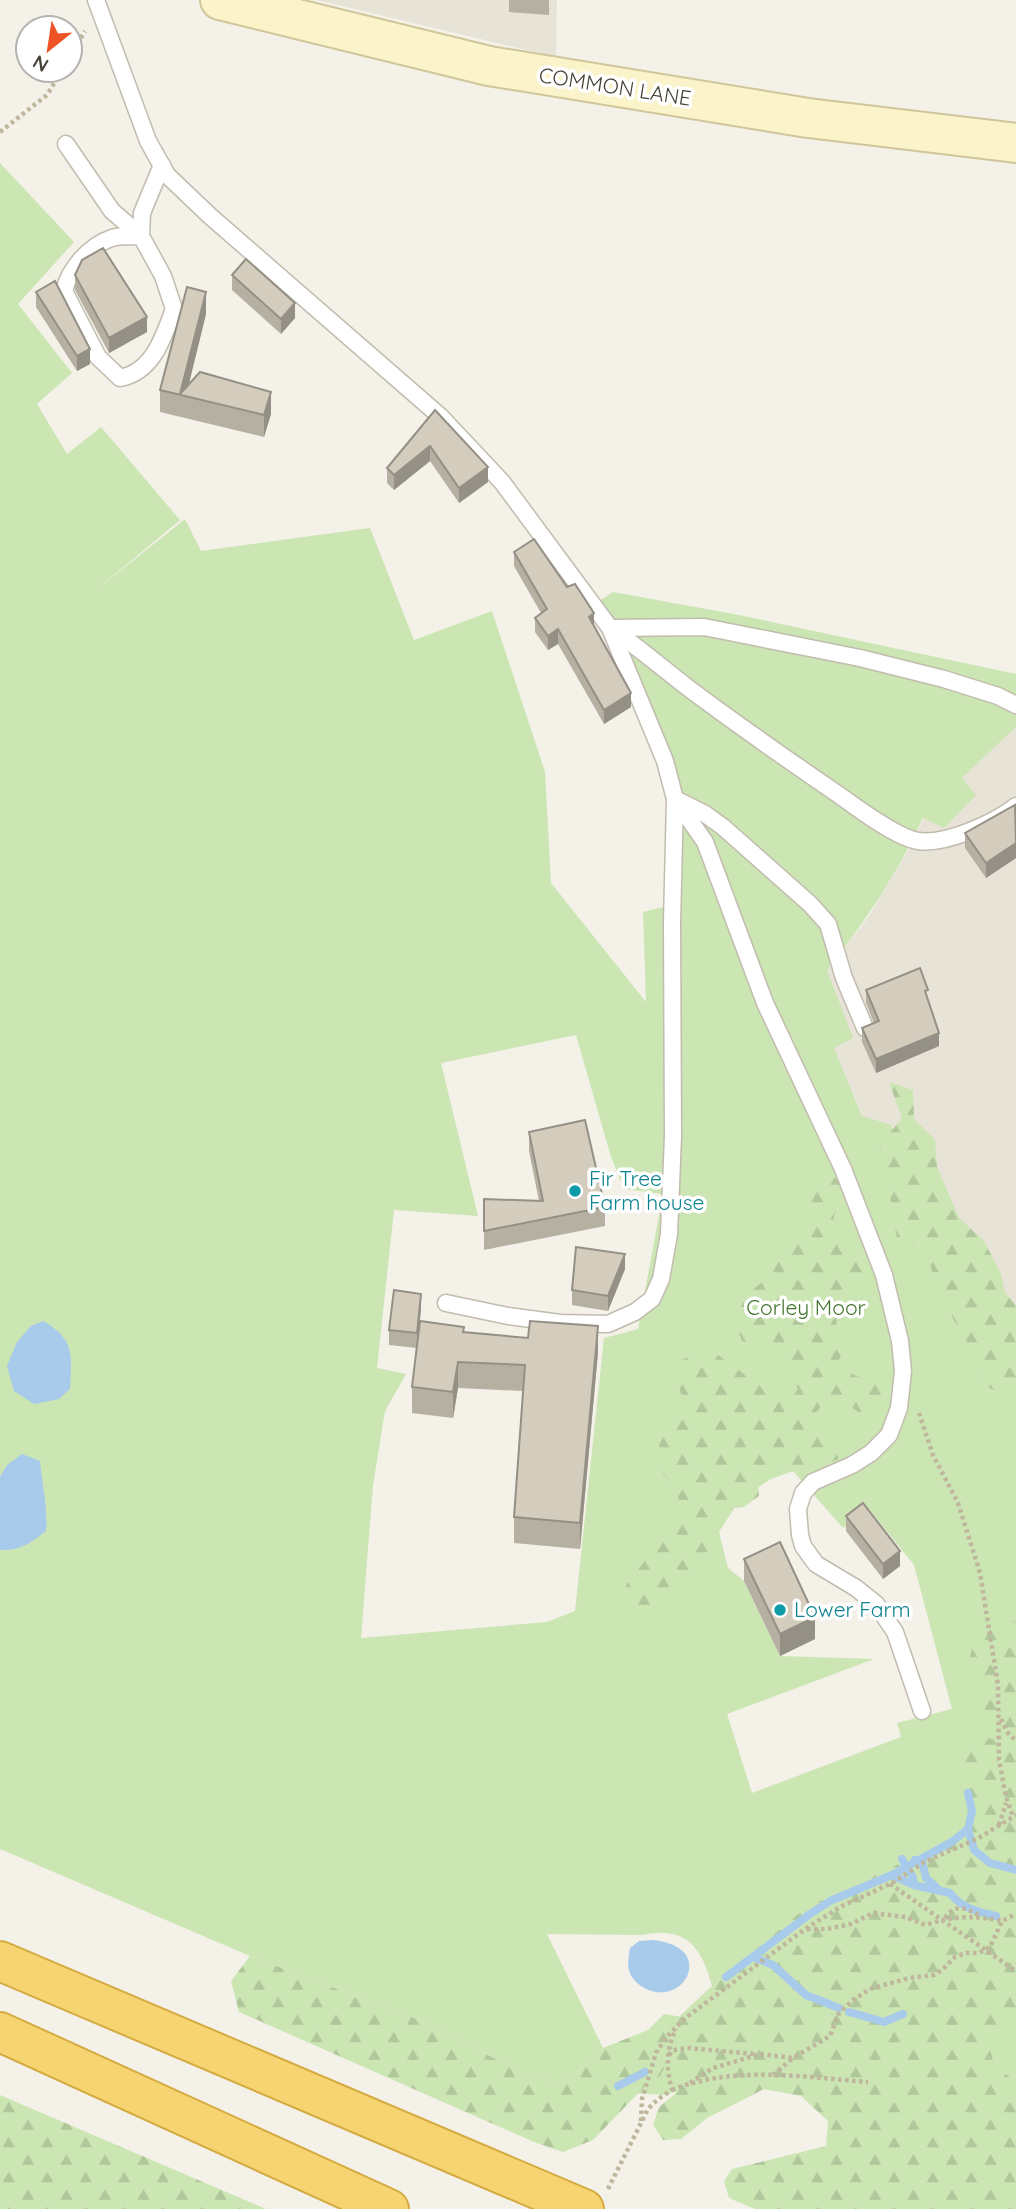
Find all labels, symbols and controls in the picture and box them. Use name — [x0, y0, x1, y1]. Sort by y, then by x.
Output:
north arrow — [14, 14, 84, 84]
text: N — [28, 50, 53, 78]
street label: COMMON LANE — [537, 61, 693, 111]
place label: Fir Tree Farm house — [589, 1165, 704, 1215]
marker: Fir Tree Farm house — [567, 1183, 583, 1199]
park label: Corley Moor — [746, 1294, 866, 1320]
place label: Lower Farm — [794, 1596, 911, 1622]
marker: Lower Farm — [772, 1602, 788, 1618]

